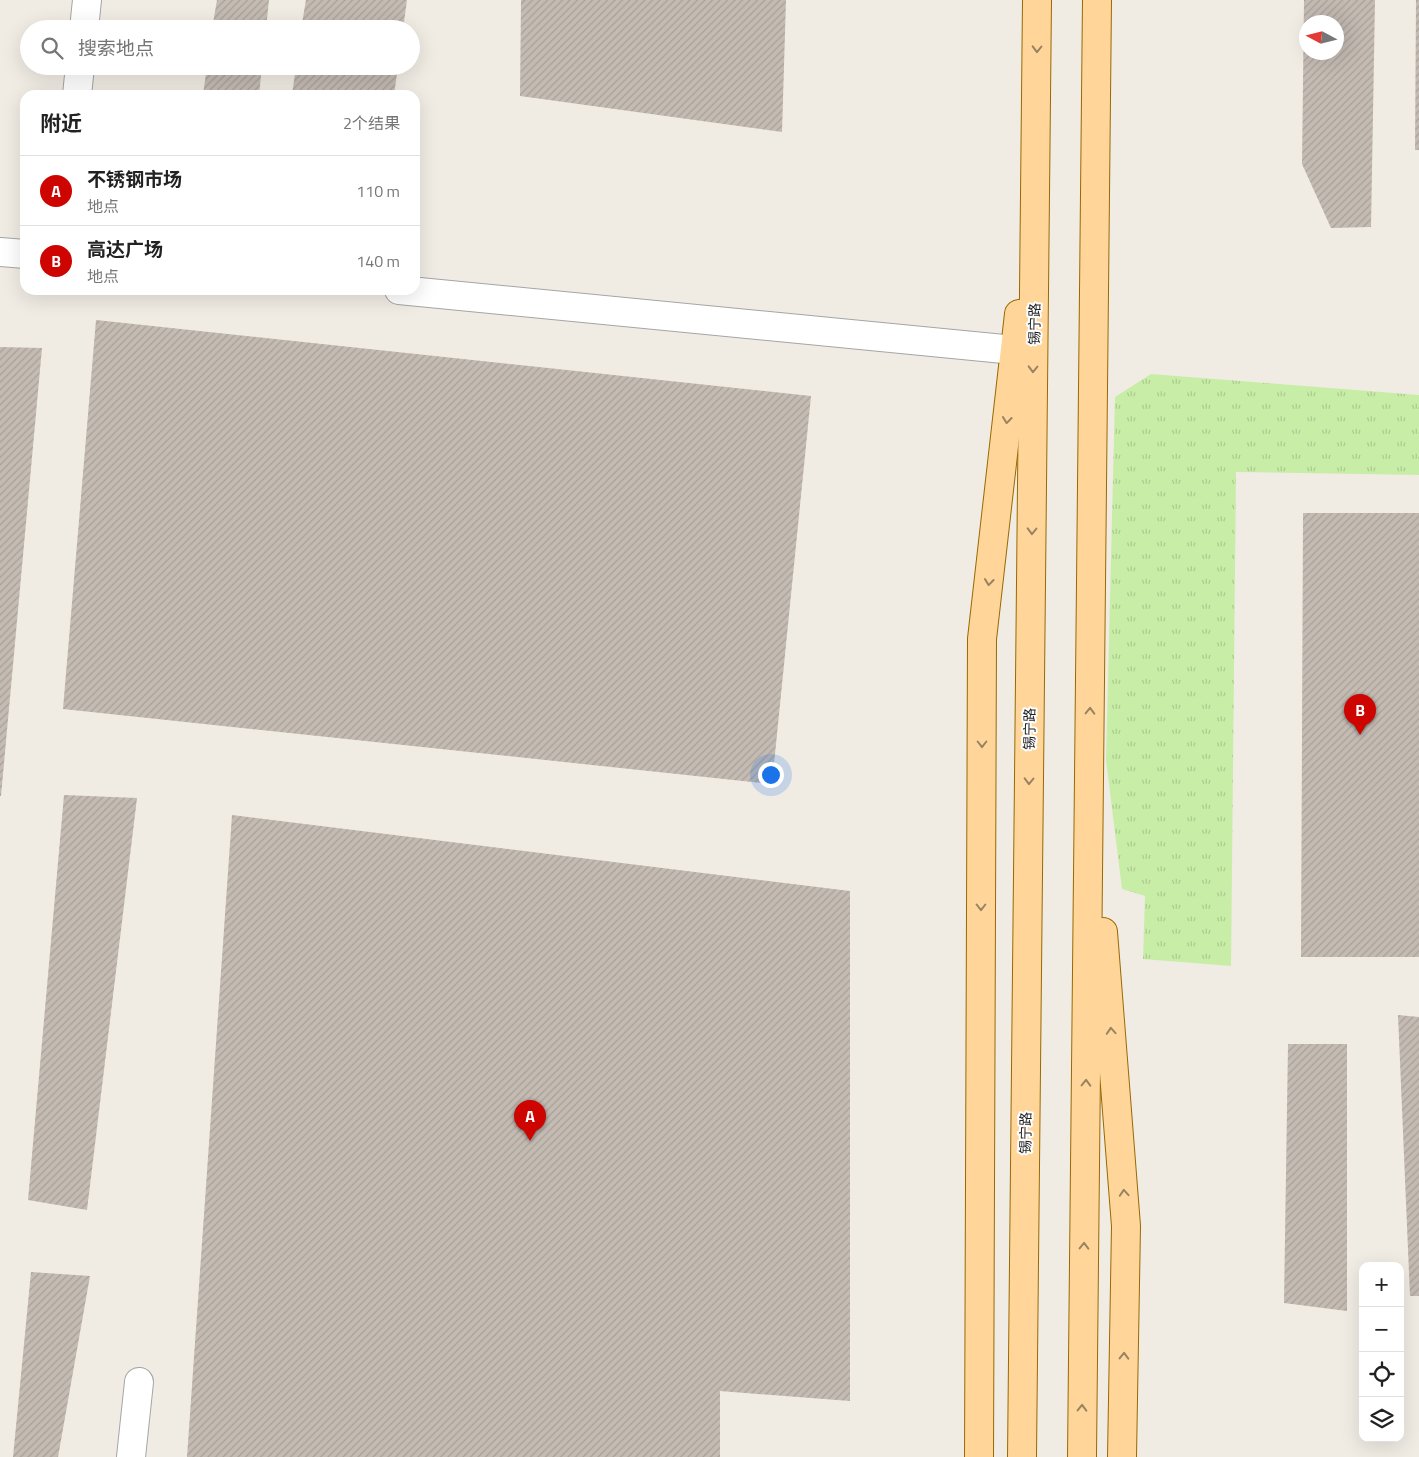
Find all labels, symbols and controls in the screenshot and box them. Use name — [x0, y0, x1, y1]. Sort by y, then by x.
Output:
north arrow — [1299, 15, 1344, 60]
search box — [20, 20, 420, 75]
text: 搜索地点 — [78, 33, 154, 62]
icon: search — [38, 34, 66, 62]
one-way arrow — [1032, 45, 1042, 53]
text: 附近 — [40, 107, 82, 139]
text: 2个结果 — [343, 111, 400, 135]
text: 不锈钢市场 — [87, 164, 182, 193]
text: A — [51, 179, 61, 203]
text: 110 m — [356, 179, 400, 203]
text: 地点 — [87, 194, 119, 218]
text: 高达广场 — [87, 234, 163, 263]
text: B — [51, 249, 61, 273]
text: 140 m — [356, 249, 400, 273]
text: 地点 — [87, 264, 119, 288]
street label: 锡宁路 — [1023, 303, 1045, 345]
one-way arrow — [1028, 365, 1038, 373]
one-way arrow — [1002, 417, 1013, 425]
one-way arrow — [1027, 528, 1037, 535]
one-way arrow — [984, 578, 995, 586]
pin: B — [1344, 694, 1376, 735]
one-way arrow — [1084, 707, 1095, 715]
street label: 锡宁路 — [1018, 708, 1040, 750]
one-way arrow — [977, 740, 987, 748]
your location — [758, 762, 784, 788]
one-way arrow — [1024, 778, 1034, 785]
one-way arrow — [976, 903, 986, 911]
one-way arrow — [1106, 1027, 1117, 1035]
one-way arrow — [1080, 1079, 1091, 1087]
pin: A — [514, 1100, 546, 1141]
street label: 锡宁路 — [1014, 1112, 1036, 1154]
one-way arrow — [1118, 1189, 1129, 1197]
one-way arrow — [1079, 1242, 1089, 1250]
map controls — [1359, 1262, 1404, 1442]
button: + — [1359, 1262, 1404, 1307]
button: − — [1359, 1307, 1404, 1352]
one-way arrow — [1119, 1352, 1129, 1360]
button: locate — [1359, 1352, 1404, 1397]
button: layers — [1359, 1397, 1404, 1442]
one-way arrow — [1077, 1404, 1087, 1412]

